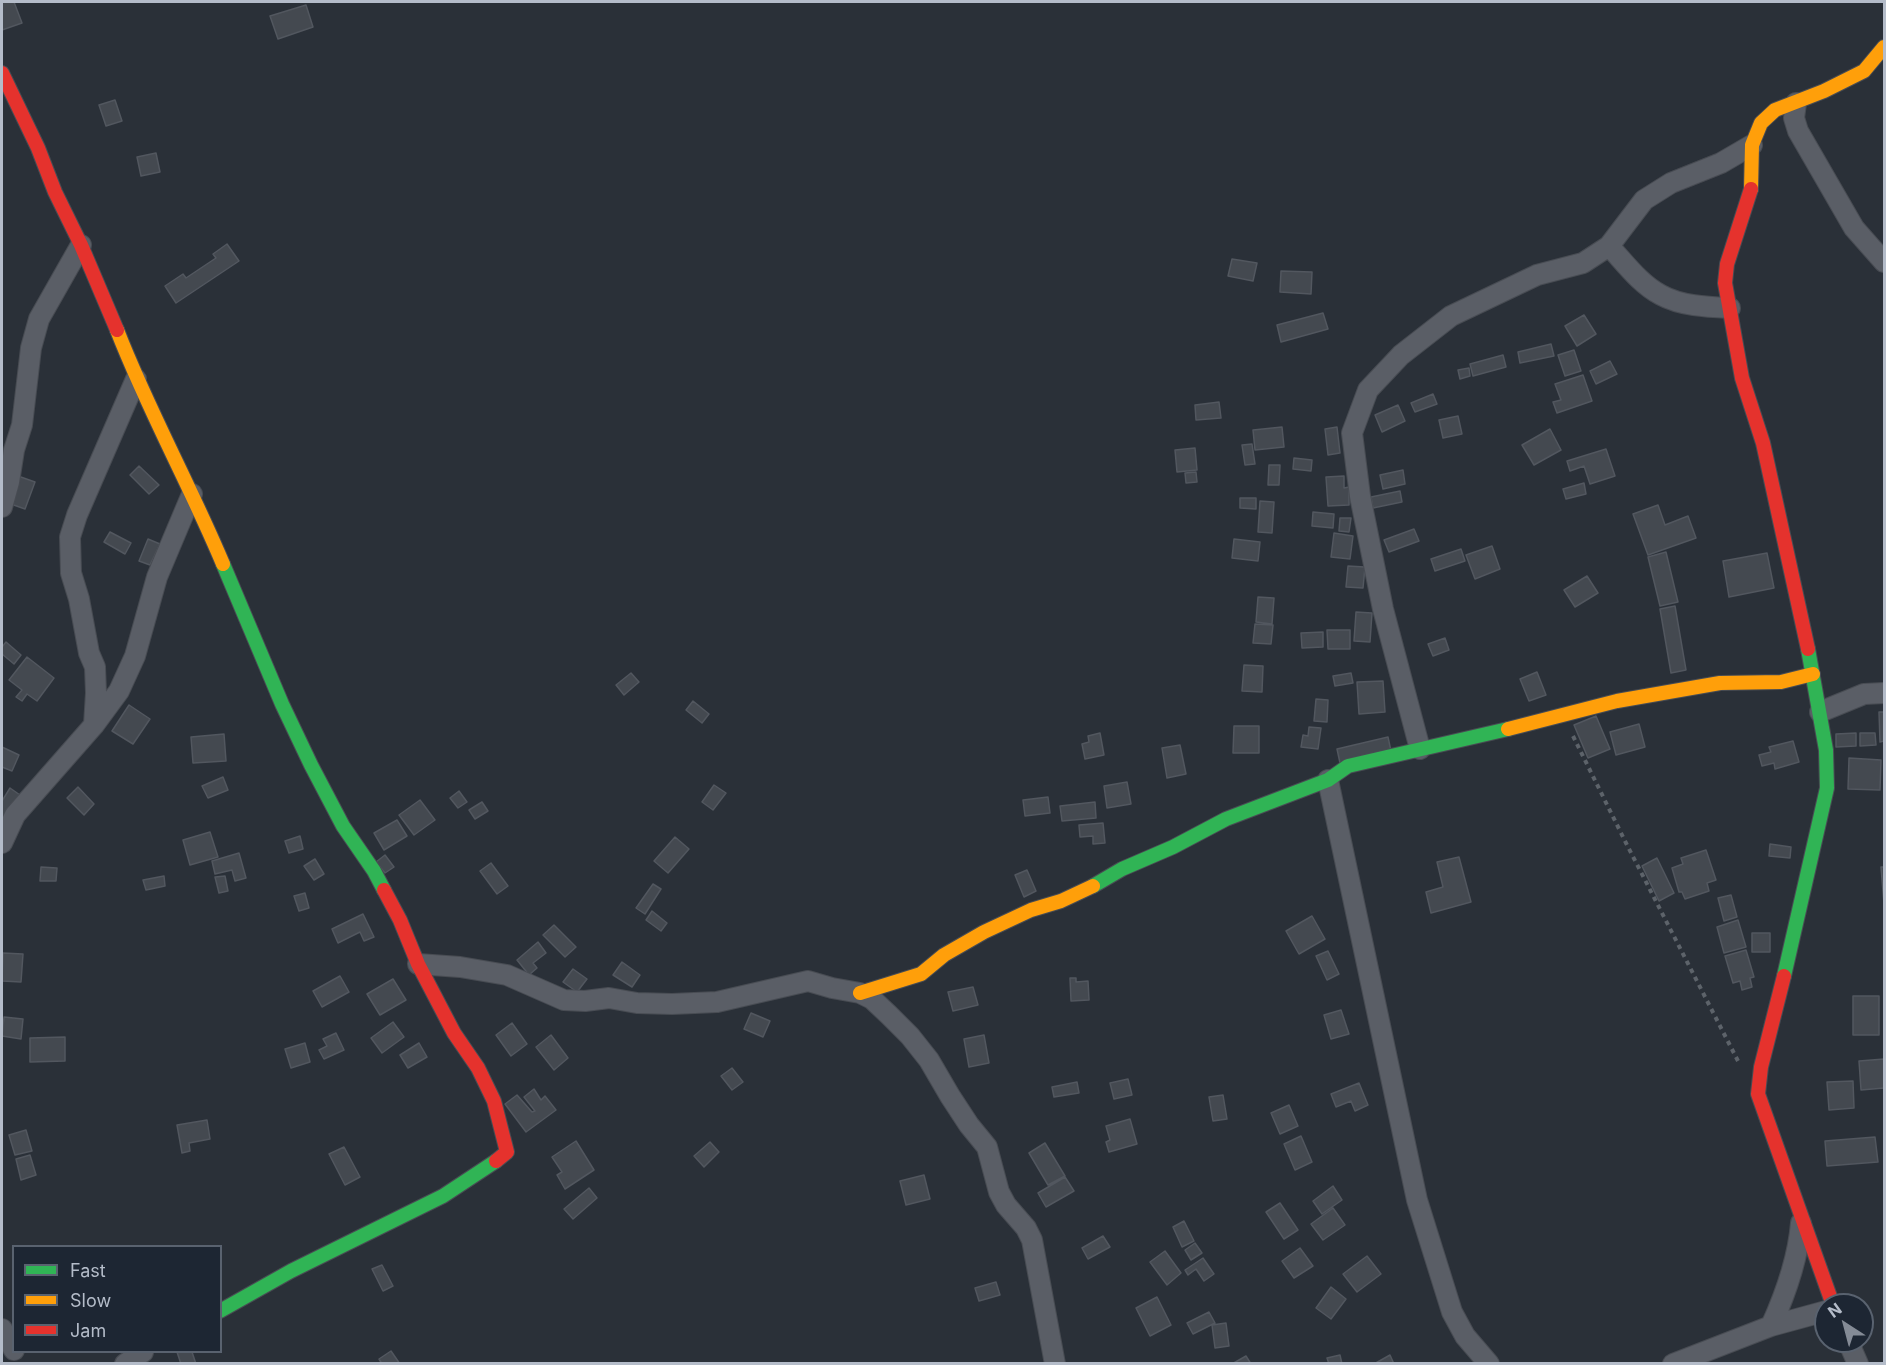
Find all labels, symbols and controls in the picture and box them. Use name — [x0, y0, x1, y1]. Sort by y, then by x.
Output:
legend — [12, 1245, 222, 1353]
text: Fast — [70, 1260, 106, 1281]
text: Slow — [70, 1290, 111, 1311]
north arrow — [1814, 1293, 1874, 1353]
text: N — [1824, 1298, 1845, 1322]
text: Jam — [70, 1320, 106, 1341]

